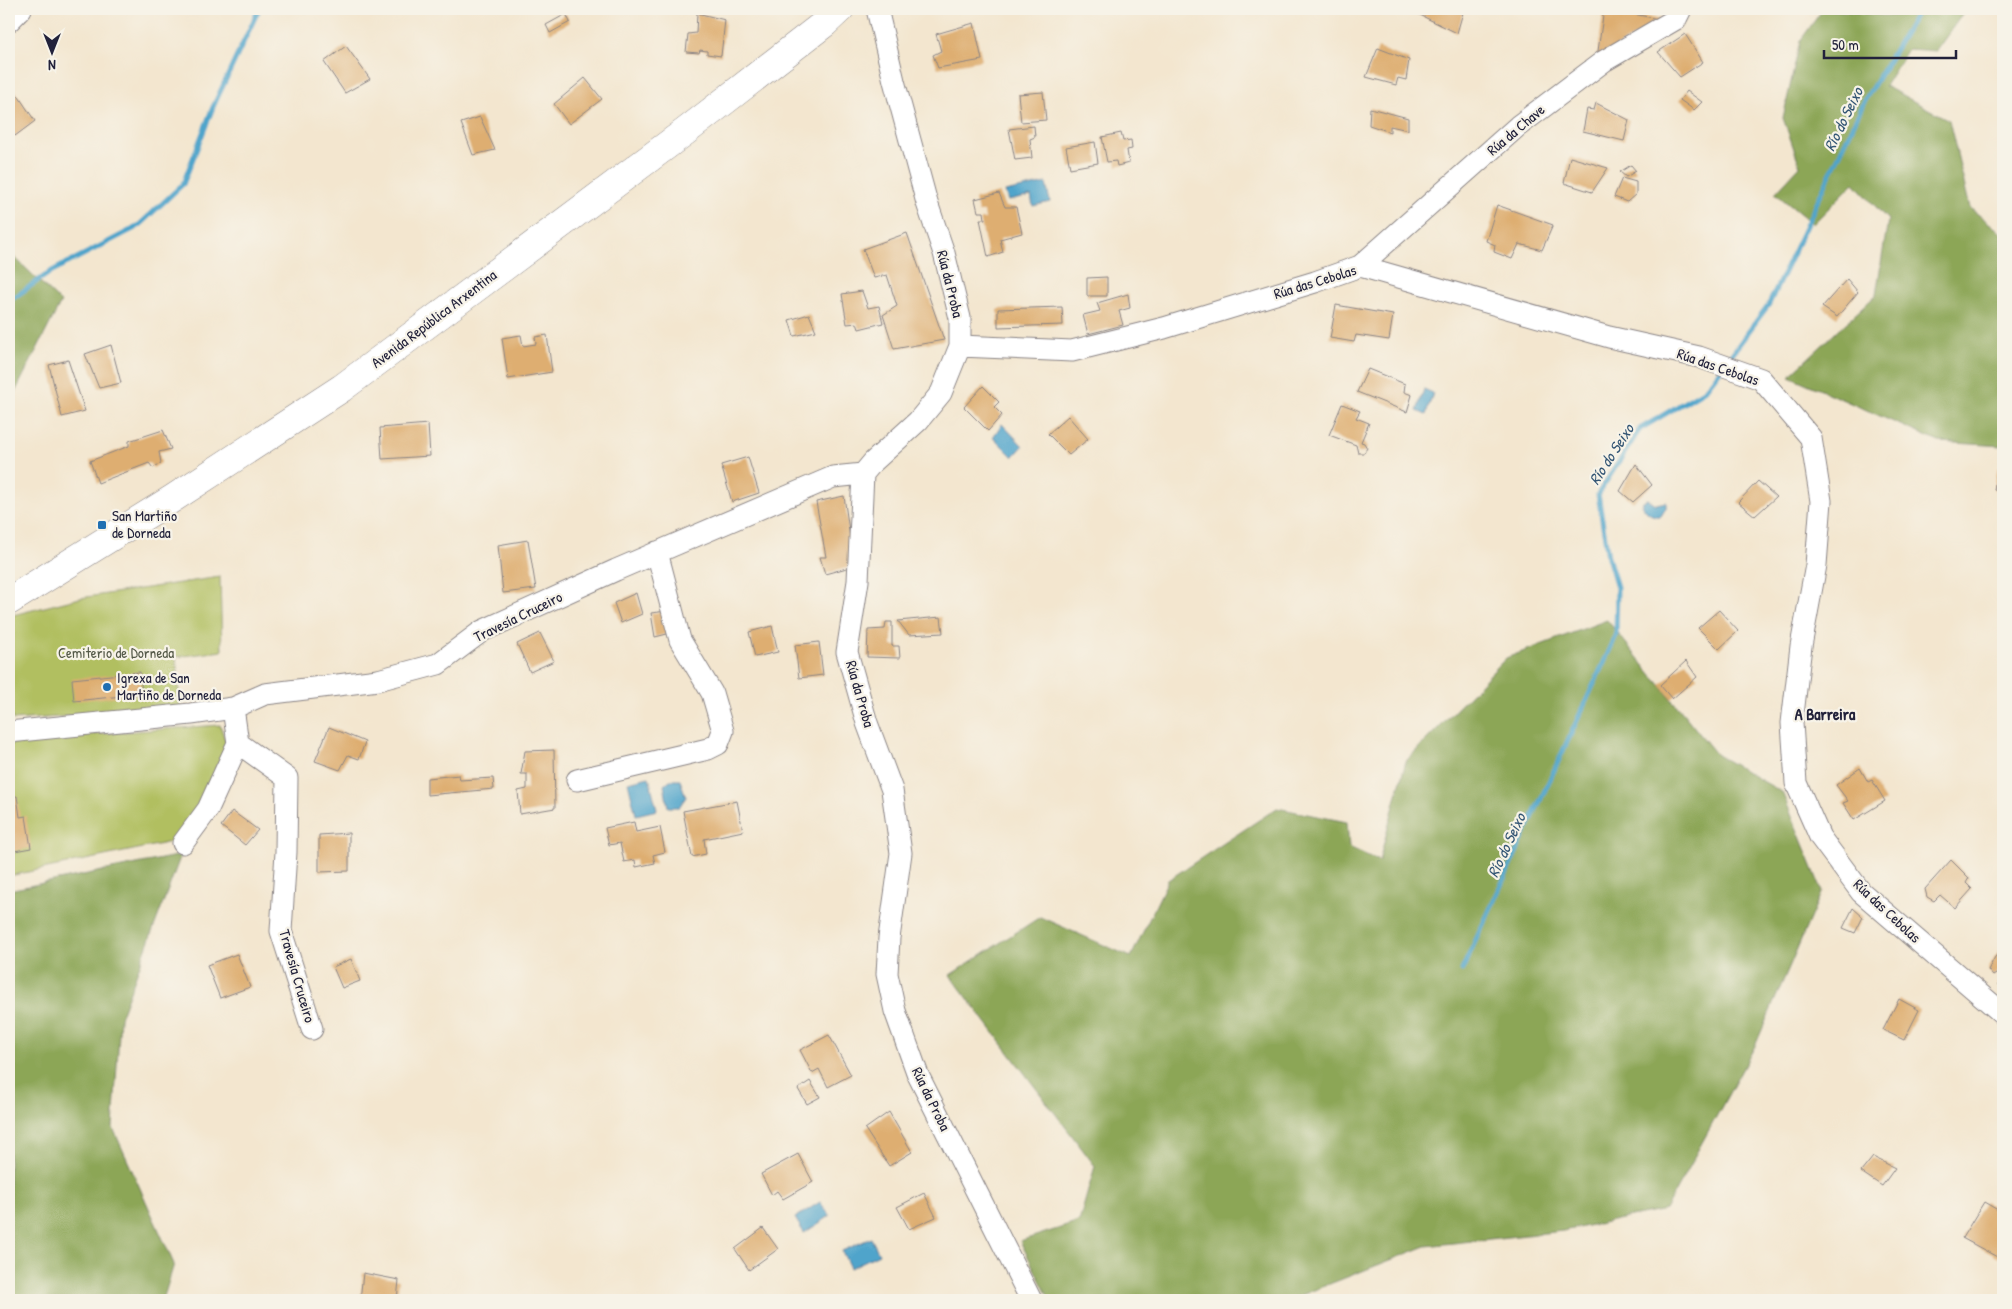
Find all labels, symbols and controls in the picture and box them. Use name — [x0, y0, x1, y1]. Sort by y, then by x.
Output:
north arrow — [28, 28, 78, 78]
scale bar — [1824, 28, 1957, 60]
text: 50 m — [1832, 34, 1859, 55]
text: N — [48, 56, 56, 75]
water label: Río do Seixo — [1818, 82, 1869, 155]
street label: Rúa da Chave — [1482, 99, 1549, 160]
street label: Rúa da Proba — [932, 248, 969, 320]
street label: Rúa das Cebolas — [1271, 259, 1359, 304]
street label: Avenida República Arxentina — [367, 264, 501, 373]
street label: Rúa das Cebolas — [1674, 343, 1762, 390]
water label: Río do Seixo — [1583, 418, 1640, 489]
place label: San Martiño de Dorneda — [112, 505, 177, 543]
marker: San Martiño de Dorneda — [96, 519, 108, 531]
street label: Travesía Cruceiro — [470, 586, 566, 647]
park label: Cemiterio de Dorneda — [58, 642, 174, 663]
street label: Rúa da Proba — [841, 658, 880, 730]
place label: Igrexa de San Martiño de Dorneda — [117, 667, 221, 705]
marker: Igrexa de San Martiño de Dorneda — [101, 681, 113, 693]
district label: A Barreira — [1795, 703, 1856, 725]
water label: Río do Seixo — [1482, 808, 1531, 881]
street label: Rúa das Cebolas — [1849, 874, 1926, 948]
street label: Travesía Cruceiro — [274, 927, 321, 1025]
street label: Rúa da Proba — [907, 1063, 956, 1134]

